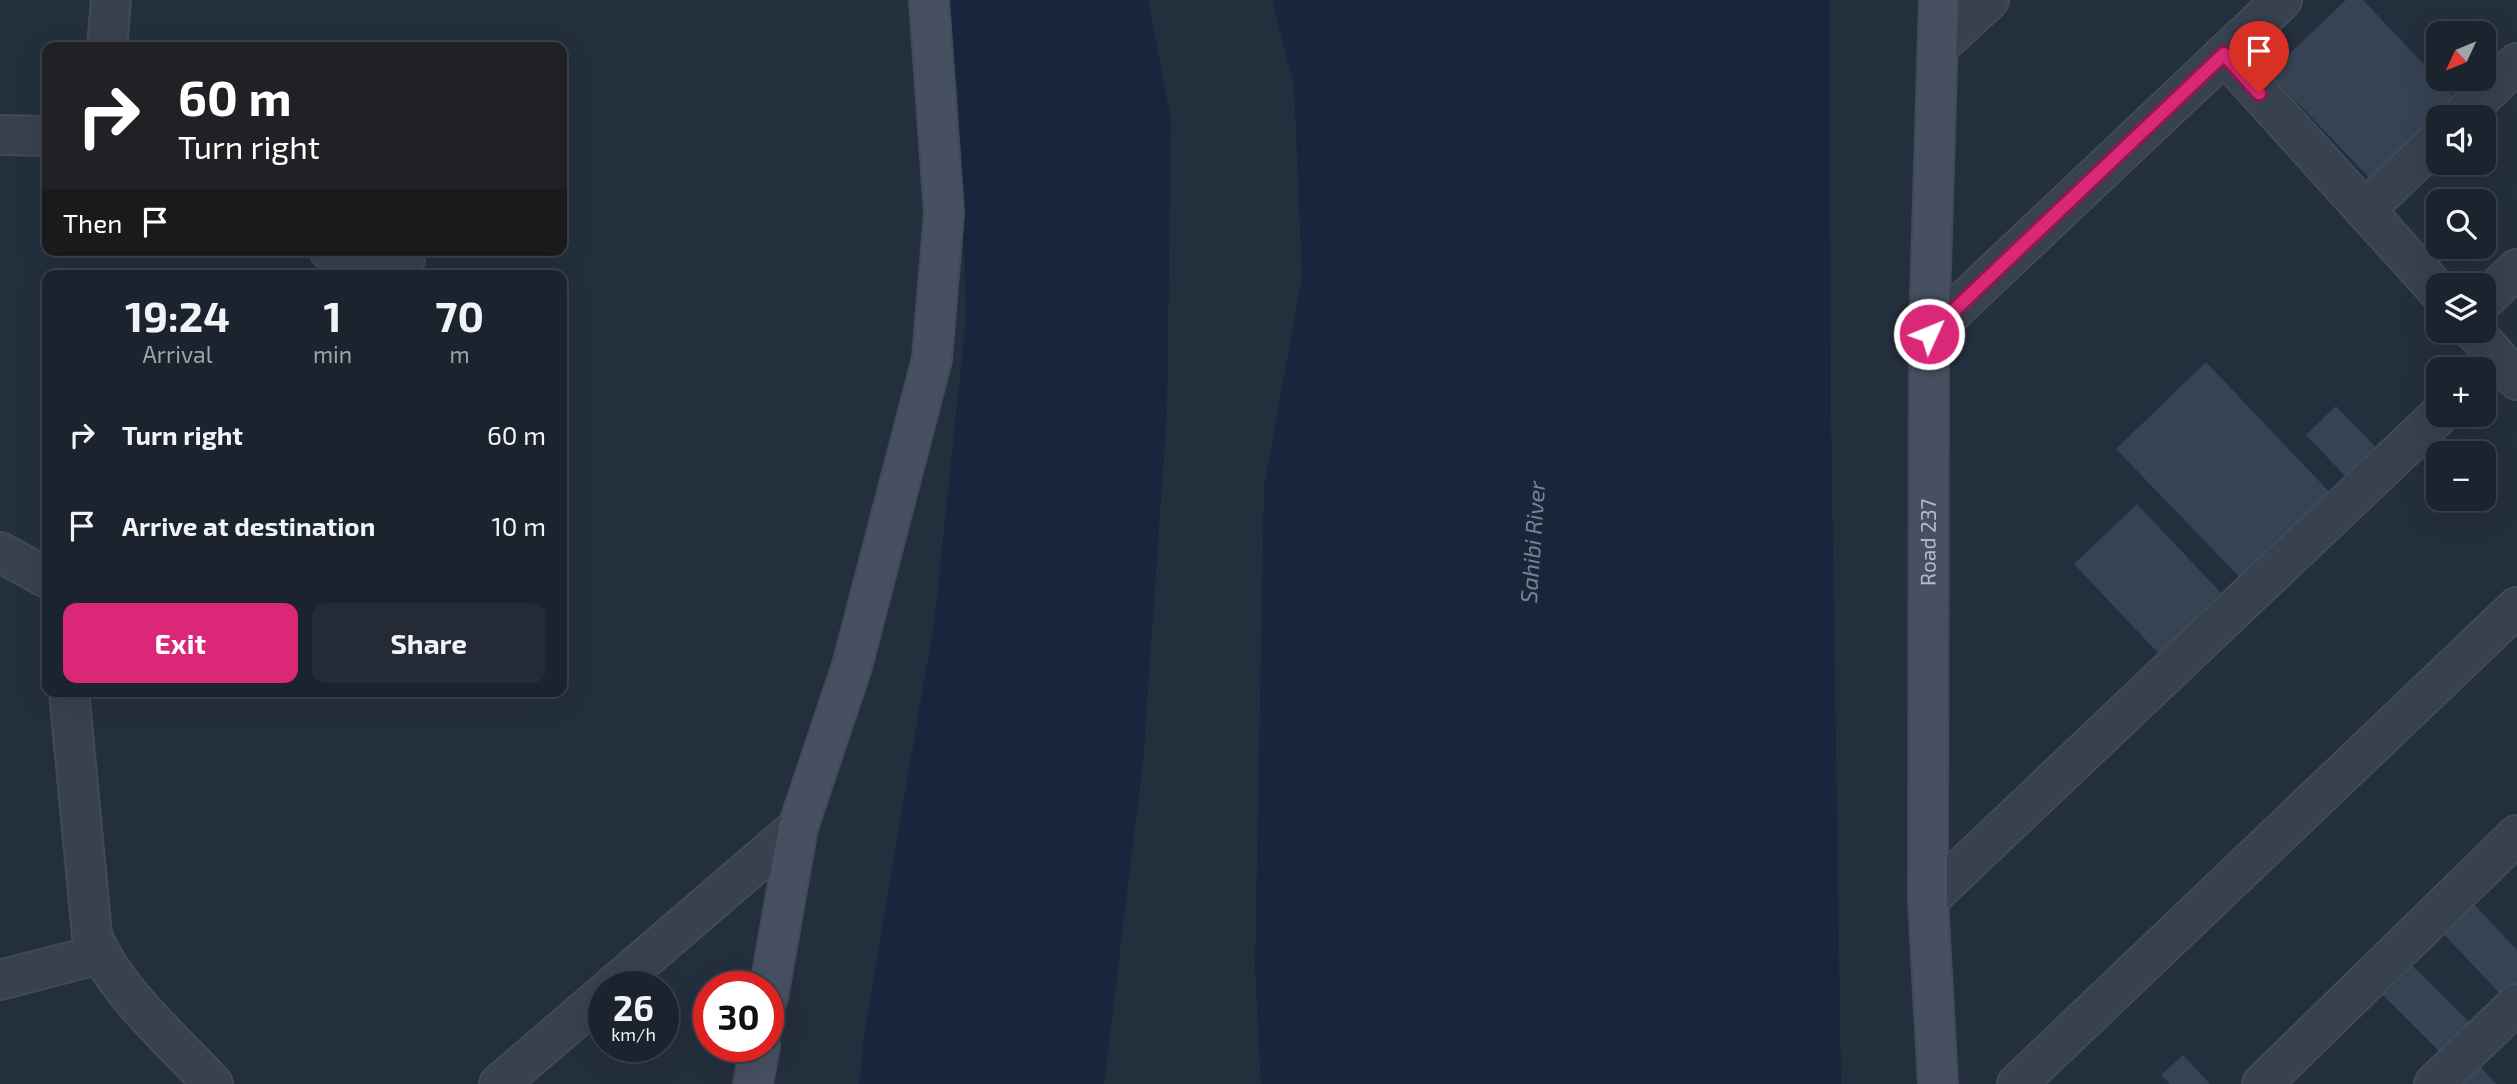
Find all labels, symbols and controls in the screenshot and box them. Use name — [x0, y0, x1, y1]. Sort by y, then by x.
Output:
pin — [2229, 21, 2289, 93]
north arrow — [2426, 21, 2496, 91]
map controls — [2426, 21, 2496, 511]
icon: arrive — [2240, 32, 2278, 70]
text: 60 m — [178, 67, 292, 126]
icon: right — [63, 70, 154, 161]
button: sound — [2426, 105, 2496, 175]
text: Turn right — [178, 127, 320, 165]
button: search — [2426, 189, 2496, 259]
icon: arrive — [136, 203, 174, 241]
text: Then — [63, 207, 122, 238]
button: layers — [2426, 273, 2496, 343]
text: 19:24 — [125, 290, 230, 340]
text: 1 — [324, 290, 342, 340]
text: 70 — [435, 290, 484, 340]
position arrow — [1892, 297, 1966, 371]
text: Arrival — [142, 340, 212, 368]
text: min — [313, 340, 352, 368]
text: m — [450, 340, 470, 368]
button: + — [2426, 357, 2496, 427]
icon: right — [63, 416, 101, 454]
text: Turn right — [122, 419, 243, 450]
text: 60 m — [487, 419, 546, 450]
button: − — [2426, 441, 2496, 511]
water label: Sahibi River — [1514, 479, 1550, 604]
street label: Road 237 — [1915, 498, 1940, 586]
icon: arrive — [63, 507, 101, 545]
text: Arrive at destination — [122, 510, 375, 541]
text: 10 m — [491, 510, 546, 541]
button: Exit — [63, 603, 298, 683]
button: Share — [312, 603, 546, 683]
speed limit sign: 30 — [693, 971, 784, 1062]
text: 26 — [613, 986, 654, 1028]
text: km/h — [611, 1023, 656, 1045]

